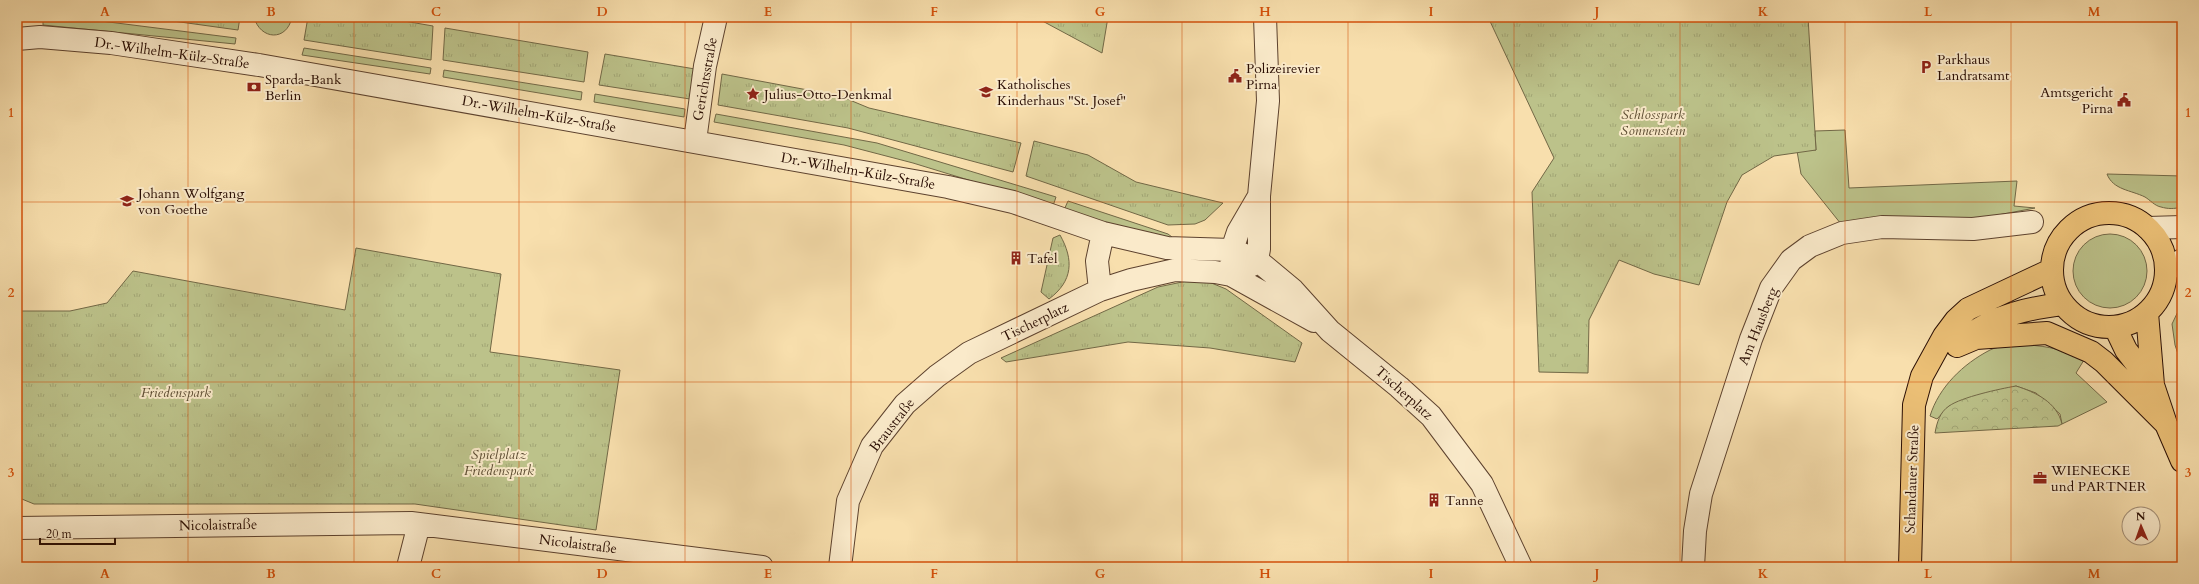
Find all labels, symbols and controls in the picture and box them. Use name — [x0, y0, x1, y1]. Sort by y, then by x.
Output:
text: A — [100, 3, 110, 21]
text: B — [266, 3, 276, 21]
text: C — [431, 3, 441, 21]
text: D — [596, 3, 608, 21]
text: E — [764, 3, 772, 21]
text: F — [930, 3, 938, 21]
text: G — [1095, 3, 1106, 21]
text: H — [1259, 3, 1271, 21]
text: I — [1428, 3, 1434, 21]
text: J — [1593, 3, 1600, 21]
text: K — [1758, 3, 1769, 21]
text: L — [1924, 3, 1933, 21]
text: M — [2088, 3, 2101, 21]
street label: Dr.-Wilhelm-Külz-Straße — [93, 33, 251, 73]
street label: Gerichtsstraße — [688, 36, 722, 122]
place label: Parkhaus Landratsamt — [1937, 50, 2010, 85]
place label: Polizeirevier Pirna — [1246, 59, 1321, 94]
parking icon: Parkhaus Landratsamt — [1918, 59, 1934, 75]
public building icon: Polizeirevier Pirna — [1227, 68, 1243, 84]
place label: Sparda-Bank Berlin — [265, 70, 342, 105]
place label: Katholisches Kinderhaus "St. Josef" — [997, 75, 1126, 110]
bank icon: Sparda-Bank Berlin — [246, 79, 262, 95]
place label: Amtsgericht Pirna — [2040, 83, 2114, 118]
school or university icon: Katholisches Kinderhaus "St. Josef" — [978, 84, 994, 100]
place label: Julius-Otto-Denkmal — [762, 85, 892, 104]
place icon: Julius-Otto-Denkmal — [745, 86, 761, 102]
street label: Dr.-Wilhelm-Külz-Straße — [460, 91, 618, 137]
public building icon: Amtsgericht Pirna — [2116, 92, 2132, 108]
text: 1 — [8, 104, 14, 122]
text: 1 — [2185, 104, 2191, 122]
park label: Schlosspark Sonnenstein — [1621, 105, 1686, 140]
street label: Dr.-Wilhelm-Külz-Straße — [779, 148, 937, 194]
place label: Johann Wolfgang von Goethe — [136, 184, 244, 219]
school or university icon: Johann Wolfgang von Goethe — [119, 193, 135, 209]
place label: Tafel — [1027, 249, 1058, 268]
building icon: Tafel — [1008, 250, 1024, 266]
text: 2 — [8, 284, 15, 302]
street label: Am Hausberg — [1734, 284, 1782, 368]
text: 2 — [2185, 284, 2192, 302]
street label: Tischerplatz — [998, 297, 1072, 346]
street label: Tischerplatz — [1371, 362, 1438, 425]
park label: Friedenspark — [141, 383, 211, 402]
street label: Braustraße — [865, 394, 919, 456]
street label: Schandauer Straße — [1901, 424, 1923, 534]
park label: Spielplatz Friedenspark — [464, 445, 534, 480]
place label: WIENECKE und PARTNER — [2050, 461, 2147, 496]
text: 3 — [8, 464, 15, 482]
text: 3 — [2185, 464, 2192, 482]
office icon: WIENECKE und PARTNER — [2032, 470, 2048, 486]
place label: Tanne — [1445, 491, 1484, 510]
building icon: Tanne — [1426, 492, 1442, 508]
north arrow — [2121, 506, 2161, 546]
text: N — [2136, 509, 2146, 524]
street label: Nicolaistraße — [179, 515, 257, 535]
scale bar — [40, 520, 115, 546]
text: 20 m — [46, 526, 73, 542]
street label: Nicolaistraße — [538, 530, 618, 558]
text: A — [100, 565, 110, 583]
text: B — [266, 565, 276, 583]
text: C — [431, 565, 441, 583]
text: D — [596, 565, 608, 583]
text: E — [764, 565, 772, 583]
text: F — [930, 565, 938, 583]
text: G — [1095, 565, 1106, 583]
text: H — [1259, 565, 1271, 583]
text: I — [1428, 565, 1434, 583]
text: J — [1593, 565, 1600, 583]
text: K — [1758, 565, 1769, 583]
text: L — [1924, 565, 1933, 583]
text: M — [2088, 565, 2101, 583]

